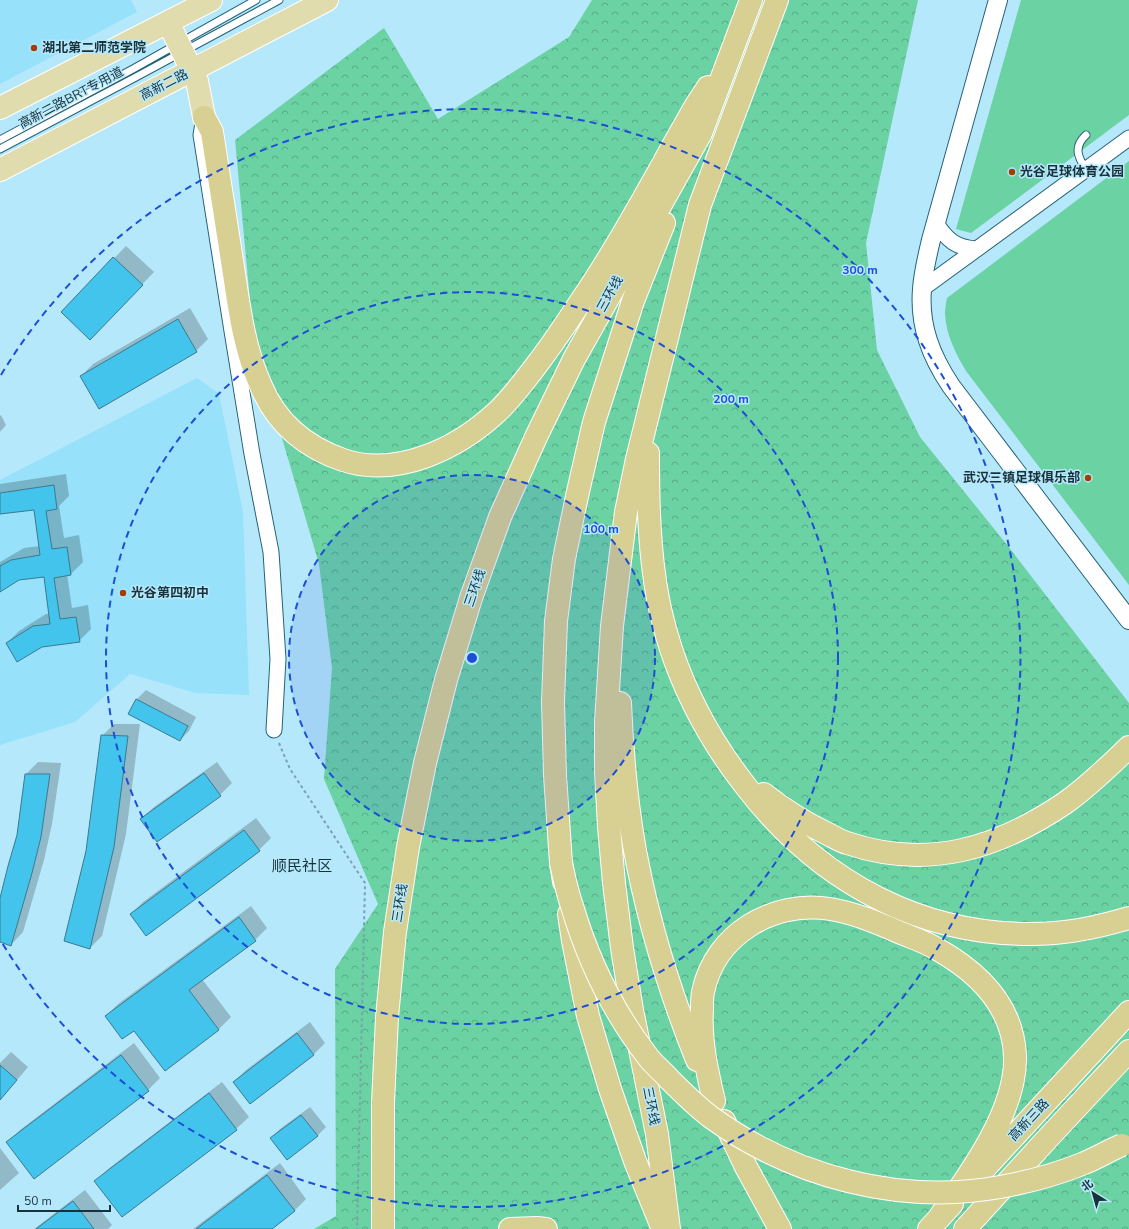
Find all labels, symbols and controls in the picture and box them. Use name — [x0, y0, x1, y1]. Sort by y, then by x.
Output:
place label: 湖北第二师范学院 — [42, 39, 146, 57]
marker: 湖北第二师范学院 — [29, 43, 39, 53]
street label: 高新二路BRT专用道 — [16, 63, 126, 133]
street label: 高新二路 — [137, 65, 191, 105]
place label: 光谷足球体育公园 — [1020, 163, 1124, 181]
marker: 光谷足球体育公园 — [1007, 167, 1017, 177]
text: 300 m — [842, 262, 878, 278]
street label: 三环线 — [593, 273, 627, 315]
text: 200 m — [713, 391, 749, 407]
place label: 武汉三镇足球俱乐部 — [963, 469, 1080, 487]
marker: 武汉三镇足球俱乐部 — [1083, 473, 1093, 483]
text: 100 m — [583, 521, 619, 537]
street label: 三环线 — [460, 567, 490, 609]
place label: 光谷第四初中 — [131, 584, 209, 602]
marker: 光谷第四初中 — [118, 588, 128, 598]
centre of rings — [465, 651, 479, 665]
district label: 顺民社区 — [272, 856, 332, 876]
street label: 三环线 — [388, 882, 412, 924]
street label: 三环线 — [638, 1085, 664, 1127]
street label: 高新三路 — [1005, 1095, 1053, 1145]
north arrow — [1073, 1173, 1113, 1213]
text: 北 — [1078, 1176, 1096, 1195]
scale bar — [18, 1187, 110, 1213]
text: 50 m — [24, 1193, 52, 1209]

